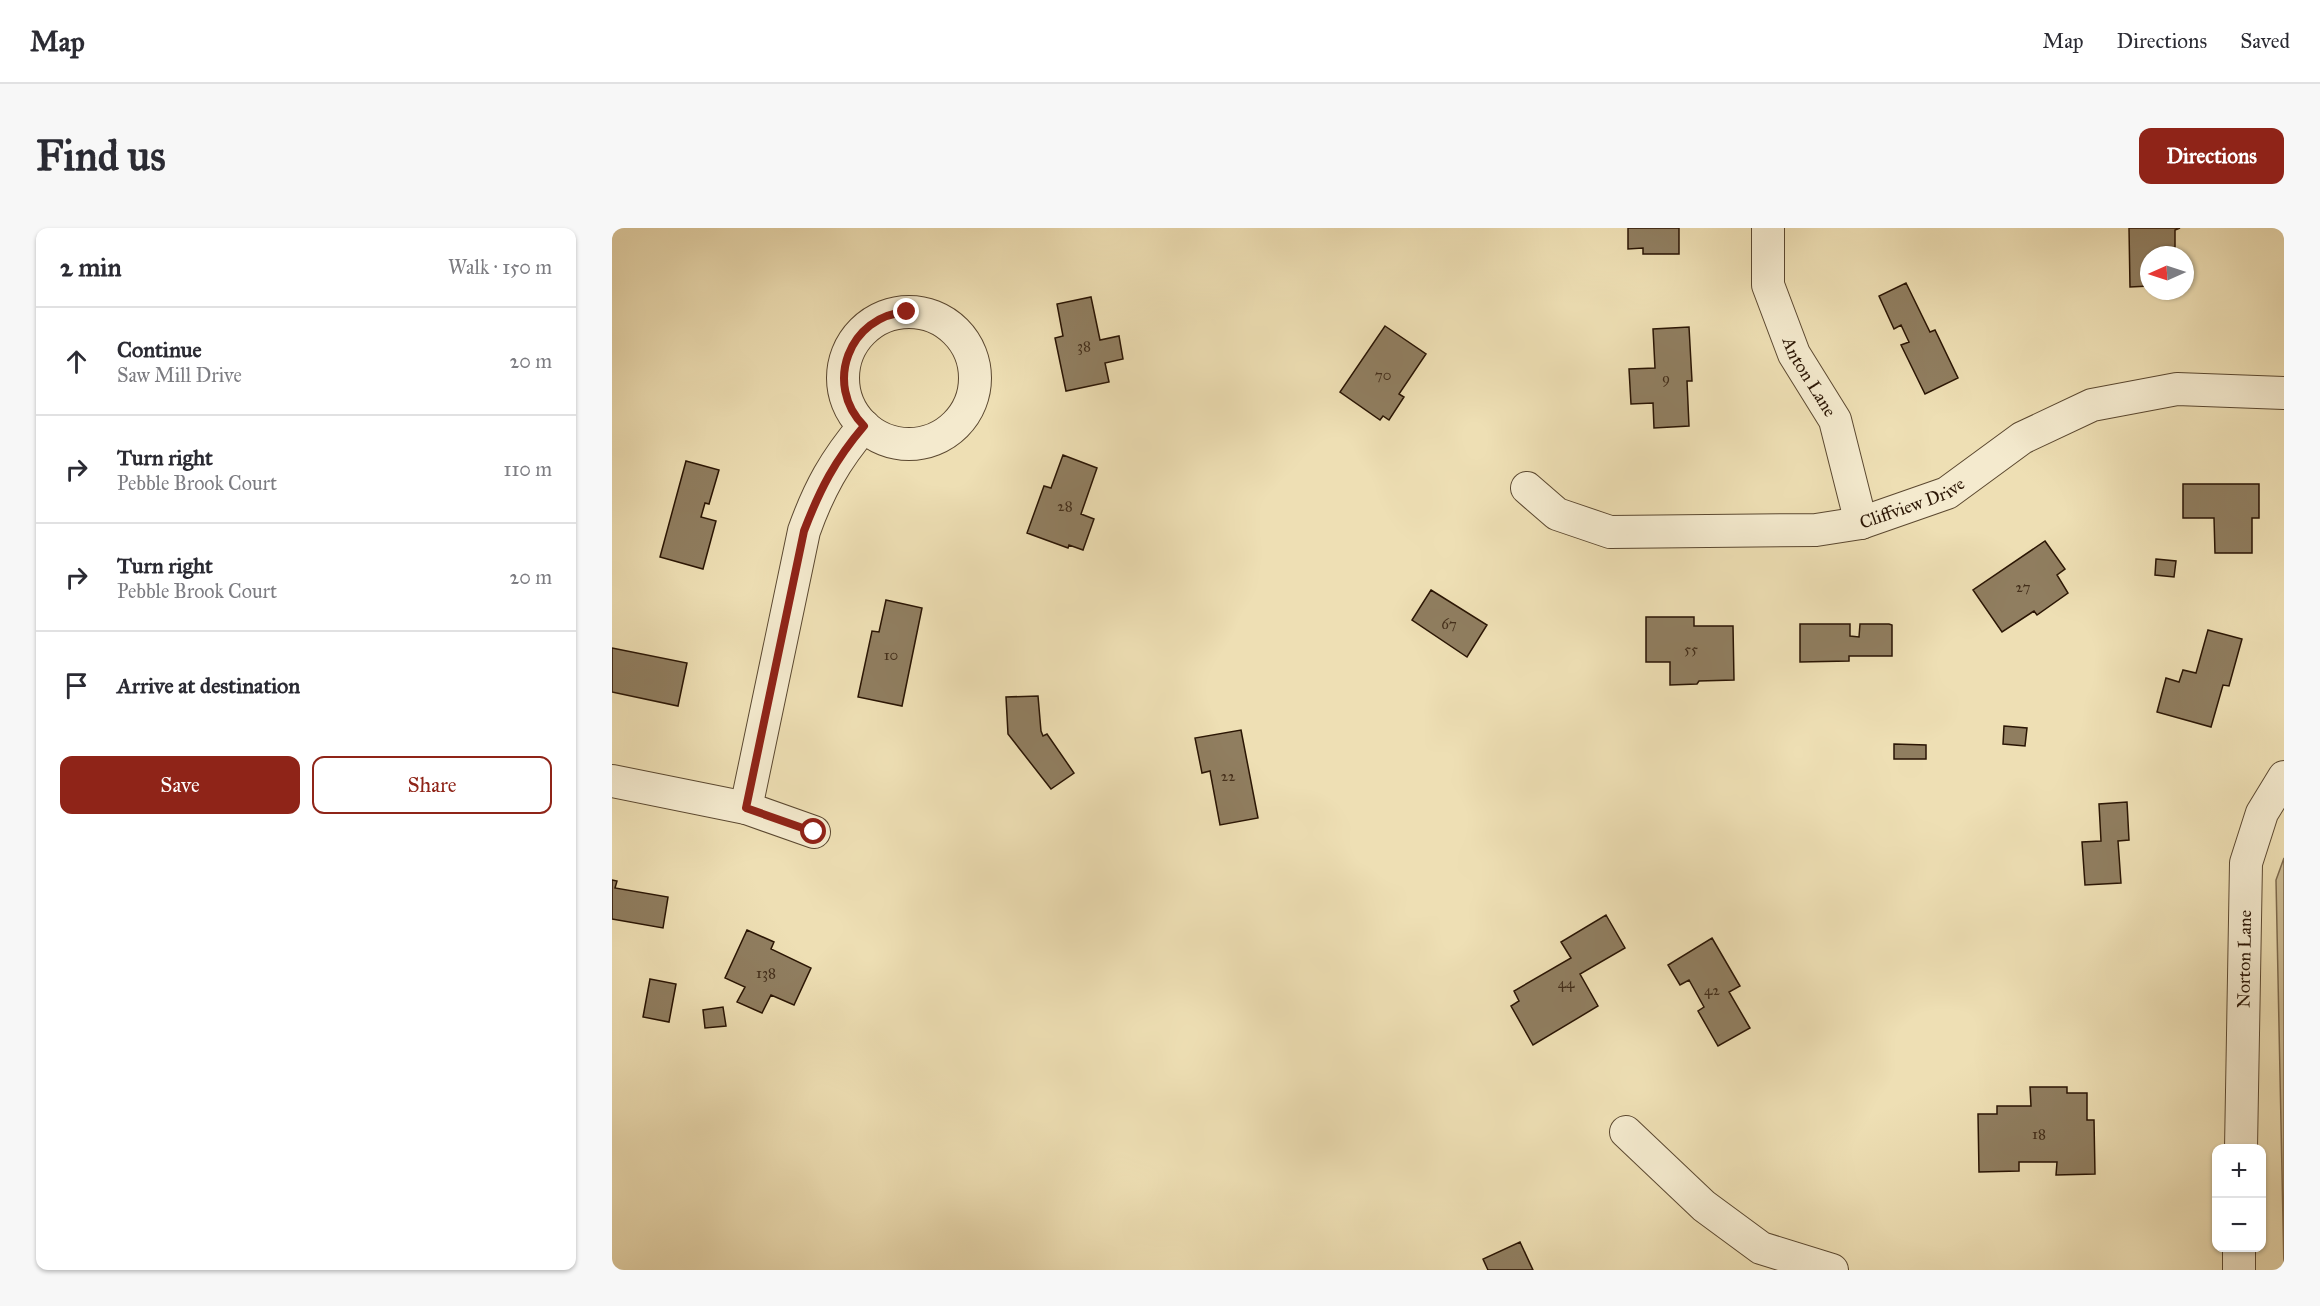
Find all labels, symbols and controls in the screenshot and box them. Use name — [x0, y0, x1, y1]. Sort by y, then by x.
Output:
text: Map — [30, 24, 85, 59]
text: Map — [2043, 28, 2084, 54]
text: Directions — [2117, 28, 2207, 54]
text: Saved — [2240, 28, 2290, 54]
button: Directions — [2139, 128, 2284, 184]
text: Find us — [36, 130, 166, 182]
north arrow — [2140, 246, 2194, 300]
text: 2 min — [60, 251, 121, 283]
text: Walk · 150 m — [448, 255, 552, 279]
route end — [893, 298, 919, 324]
street label: Anton Lane — [1777, 333, 1841, 421]
text: Continue — [117, 336, 202, 363]
house number: 38 — [1077, 337, 1091, 355]
icon: ahead — [60, 345, 93, 378]
text: 20 m — [509, 349, 552, 373]
text: Saw Mill Drive — [117, 363, 242, 387]
house number: 70 — [1375, 366, 1391, 384]
house number: 9 — [1662, 369, 1670, 387]
text: Turn right — [117, 444, 213, 471]
icon: right — [60, 453, 93, 486]
text: 110 m — [504, 457, 552, 481]
text: Pebble Brook Court — [117, 471, 277, 495]
street label: Cliffview Drive — [1857, 473, 1969, 534]
house number: 28 — [1057, 497, 1073, 515]
text: Turn right — [117, 552, 213, 579]
icon: right — [60, 561, 93, 594]
text: 20 m — [509, 565, 552, 589]
house number: 27 — [2016, 578, 2031, 596]
text: Pebble Brook Court — [117, 579, 277, 603]
house number: 67 — [1441, 615, 1457, 633]
house number: 55 — [1684, 640, 1698, 658]
house number: 10 — [884, 646, 898, 664]
icon: arrive — [60, 669, 93, 702]
text: Arrive at destination — [117, 672, 300, 699]
button: Save — [60, 756, 300, 814]
button: Share — [312, 756, 552, 814]
house number: 22 — [1221, 767, 1236, 785]
route start — [800, 818, 826, 844]
street label: Norton Lane — [2232, 910, 2256, 1008]
house number: 138 — [756, 964, 776, 982]
house number: 44 — [1558, 974, 1575, 992]
house number: 42 — [1704, 981, 1720, 999]
house number: 18 — [2032, 1125, 2046, 1143]
map controls — [2212, 1144, 2266, 1252]
button: + — [2212, 1144, 2266, 1198]
button: − — [2212, 1198, 2266, 1252]

